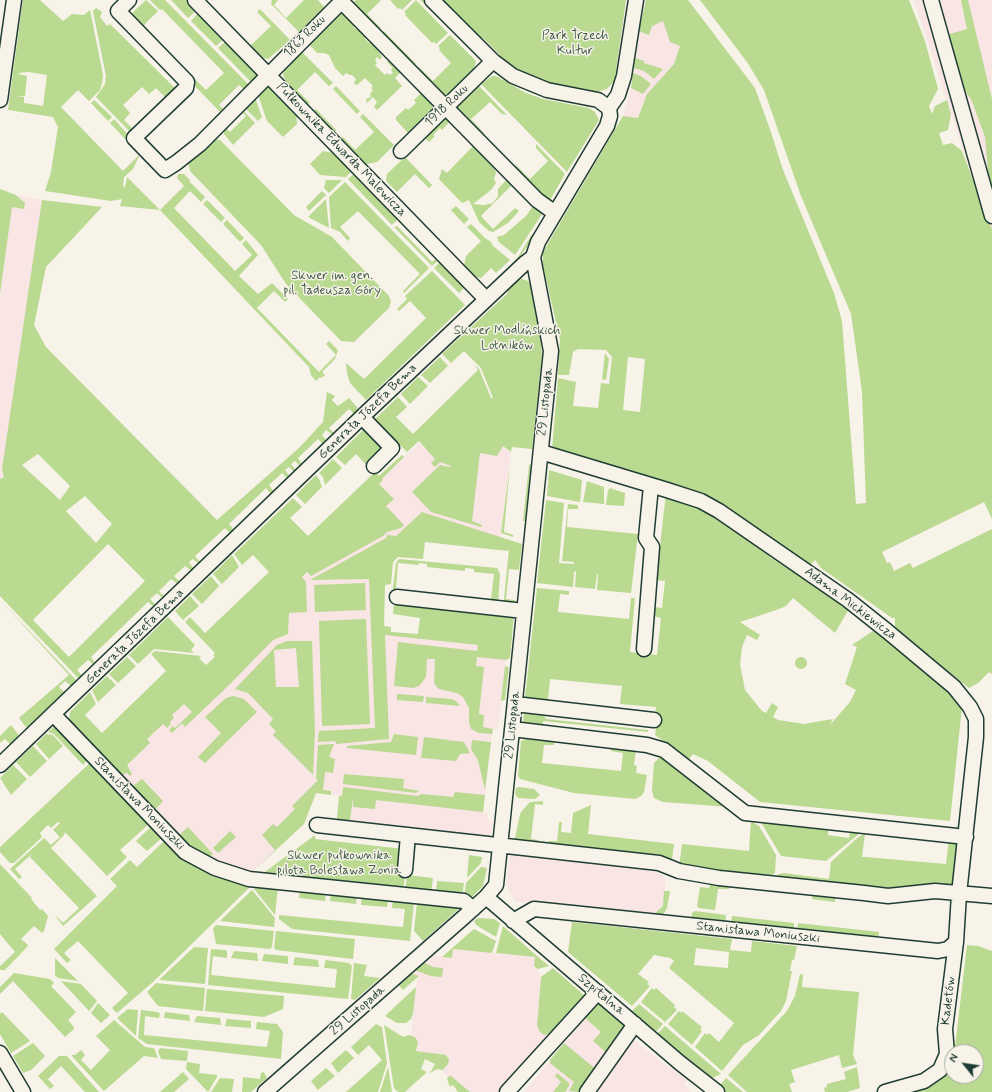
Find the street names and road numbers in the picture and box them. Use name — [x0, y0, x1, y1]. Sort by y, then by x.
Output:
street label: 1863 Roku — [281, 13, 329, 61]
street label: Pułkownika Edwarda Malewicza — [273, 80, 409, 220]
street label: 1918 Roku — [422, 81, 472, 131]
street label: Generała Józefa Bema — [315, 361, 421, 463]
street label: 29 Listopada — [535, 367, 557, 437]
street label: Adama Mickiewicza — [801, 564, 899, 644]
street label: Generała Józefa Bema — [82, 586, 188, 688]
street label: 29 Listopada — [502, 690, 524, 760]
street label: Stanisława Moniuszki — [90, 754, 188, 854]
street label: Stanisława Moniuszki — [696, 919, 820, 947]
street label: Szpitalna — [574, 971, 628, 1019]
street label: Kadetów — [938, 976, 960, 1026]
street label: 29 Listopada — [327, 983, 389, 1039]

